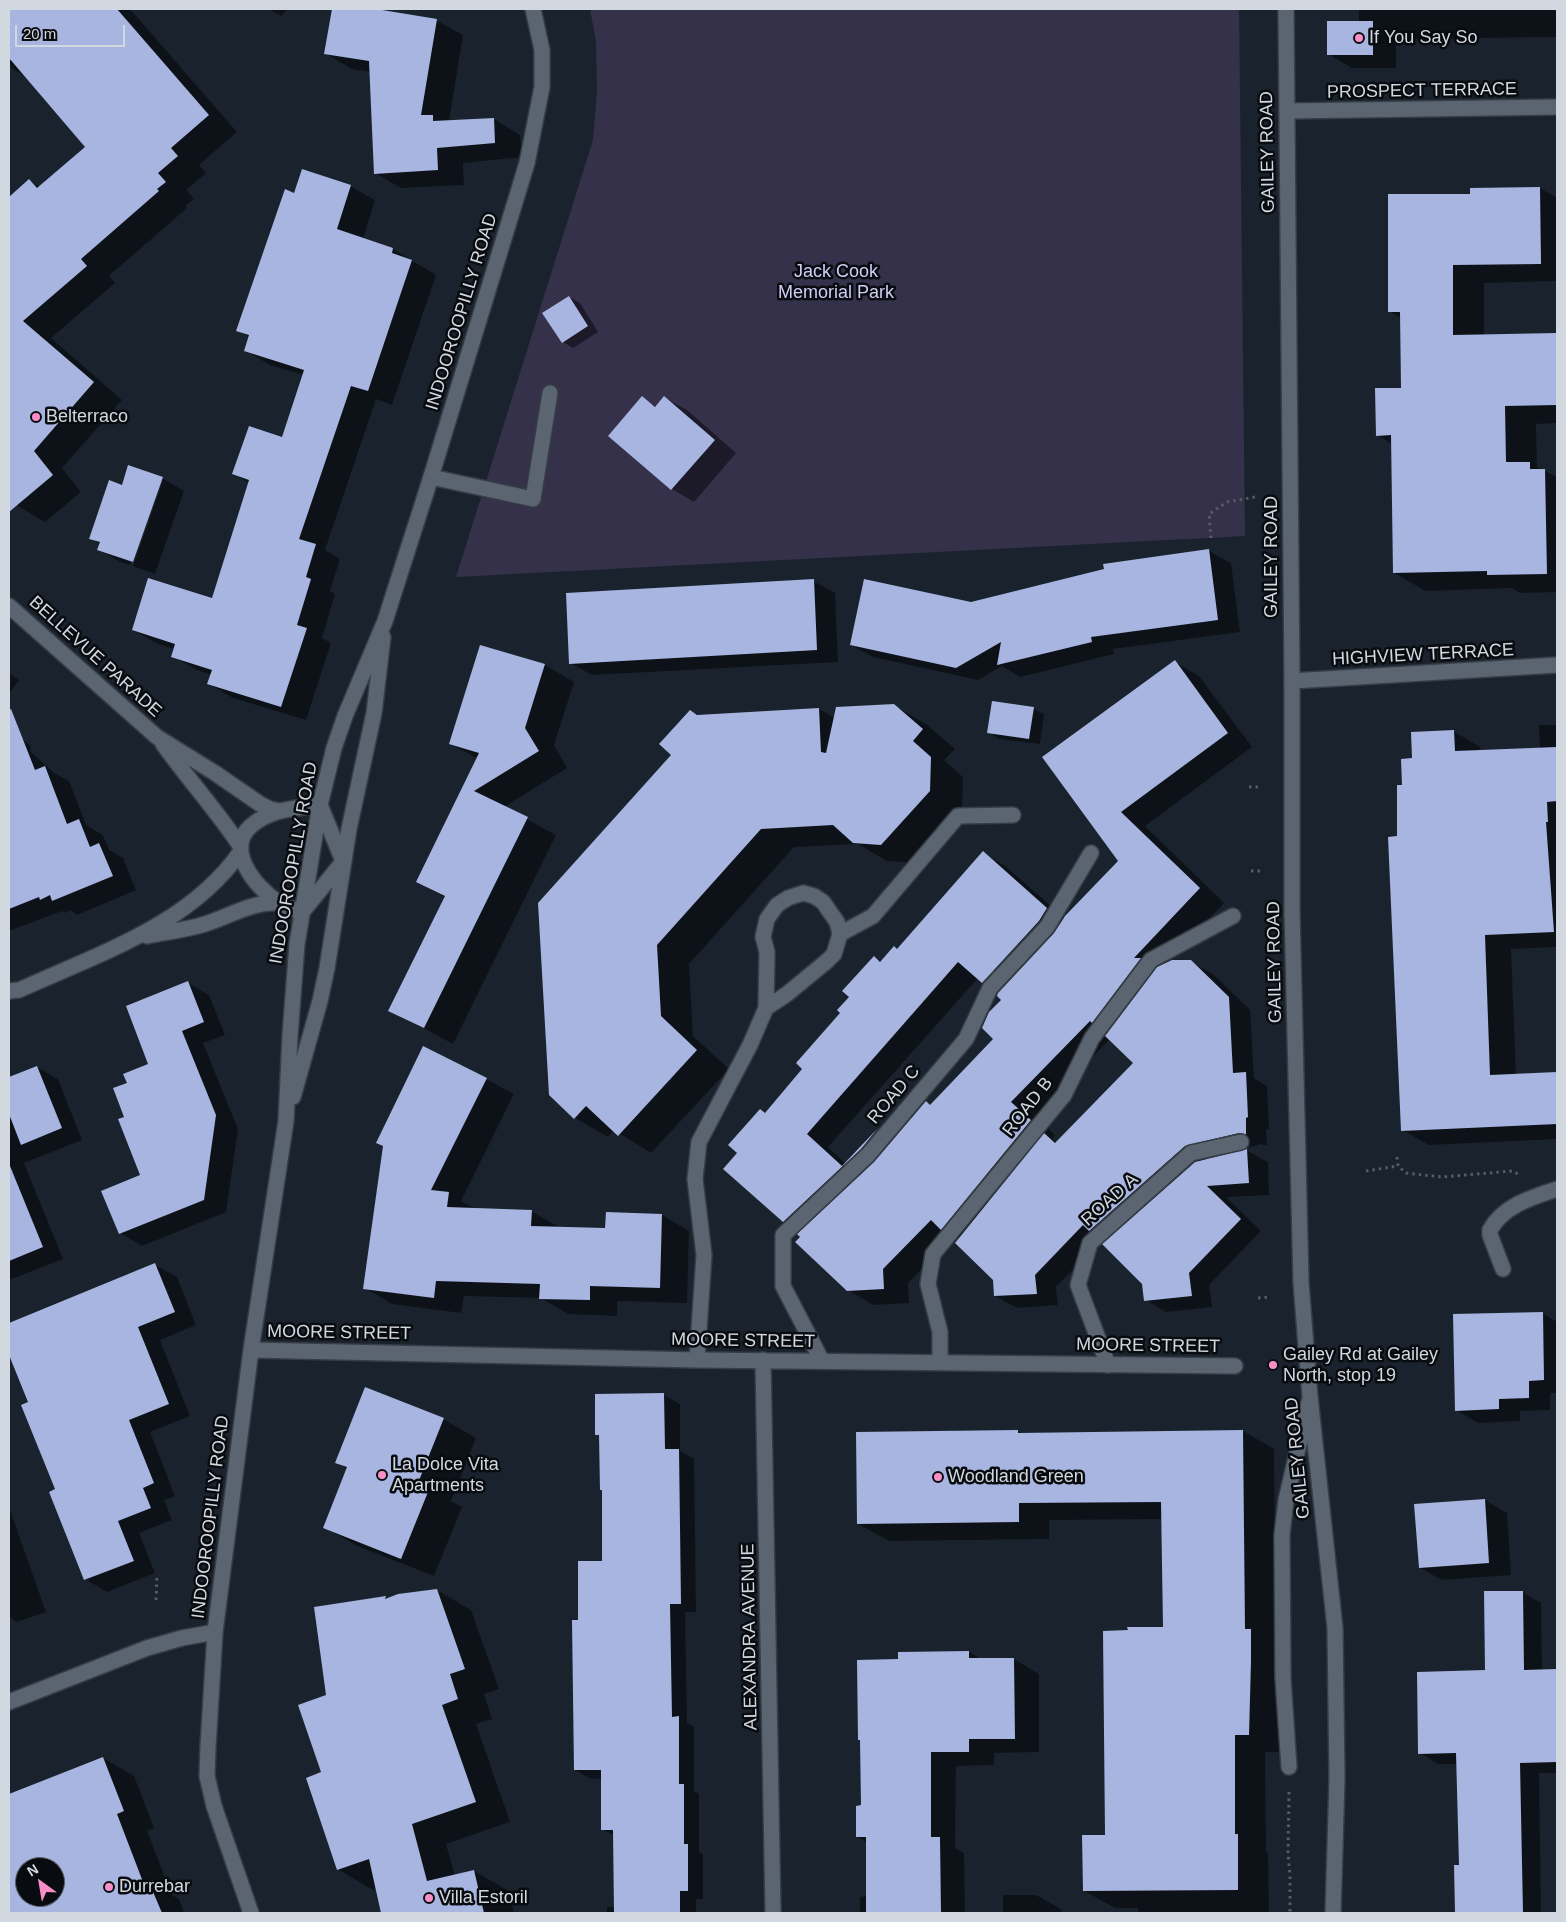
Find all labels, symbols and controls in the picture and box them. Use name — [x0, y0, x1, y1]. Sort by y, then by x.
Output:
scale bar — [18, 15, 128, 47]
text: 20 m — [23, 25, 56, 42]
place label: If You Say So — [1369, 27, 1477, 49]
marker: If You Say So — [1353, 32, 1365, 44]
street label: PROSPECT TERRACE — [1327, 79, 1517, 103]
street label: GAILEY ROAD — [1256, 91, 1280, 213]
street label: INDOOROOPILLY ROAD — [422, 211, 502, 413]
park label: Jack Cook Memorial Park — [778, 261, 894, 304]
place label: Belterraco — [46, 406, 128, 428]
marker: Belterraco — [30, 411, 42, 423]
street label: GAILEY ROAD — [1261, 496, 1283, 618]
street label: BELLEVUE PARADE — [24, 592, 166, 722]
street label: HIGHVIEW TERRACE — [1332, 639, 1514, 671]
street label: INDOOROOPILLY ROAD — [266, 760, 322, 966]
street label: GAILEY ROAD — [1263, 901, 1287, 1023]
street label: ROAD C — [863, 1061, 925, 1129]
street label: ROAD B — [998, 1073, 1058, 1141]
street label: ROAD A — [1077, 1169, 1143, 1231]
street label: MOORE STREET — [267, 1321, 411, 1345]
street label: MOORE STREET — [671, 1329, 815, 1353]
street label: MOORE STREET — [1076, 1334, 1220, 1358]
place label: Gailey Rd at Gailey North, stop 19 — [1283, 1344, 1438, 1386]
marker: Gailey Rd at Gailey North, stop 19 — [1267, 1359, 1279, 1371]
street label: GAILEY ROAD — [1281, 1396, 1315, 1520]
street label: INDOOROOPILLY ROAD — [188, 1414, 234, 1620]
place label: La Dolce Vita Apartments — [392, 1454, 499, 1496]
place label: Woodland Green — [948, 1466, 1084, 1488]
marker: La Dolce Vita Apartments — [376, 1469, 388, 1481]
marker: Woodland Green — [932, 1471, 944, 1483]
street label: ALEXANDRA AVENUE — [738, 1543, 762, 1731]
north arrow — [15, 1857, 65, 1907]
text: N — [24, 1861, 41, 1880]
place label: Durrebar — [119, 1876, 190, 1898]
marker: Durrebar — [103, 1881, 115, 1893]
place label: Villa Estoril — [439, 1887, 528, 1909]
marker: Villa Estoril — [423, 1892, 435, 1904]

